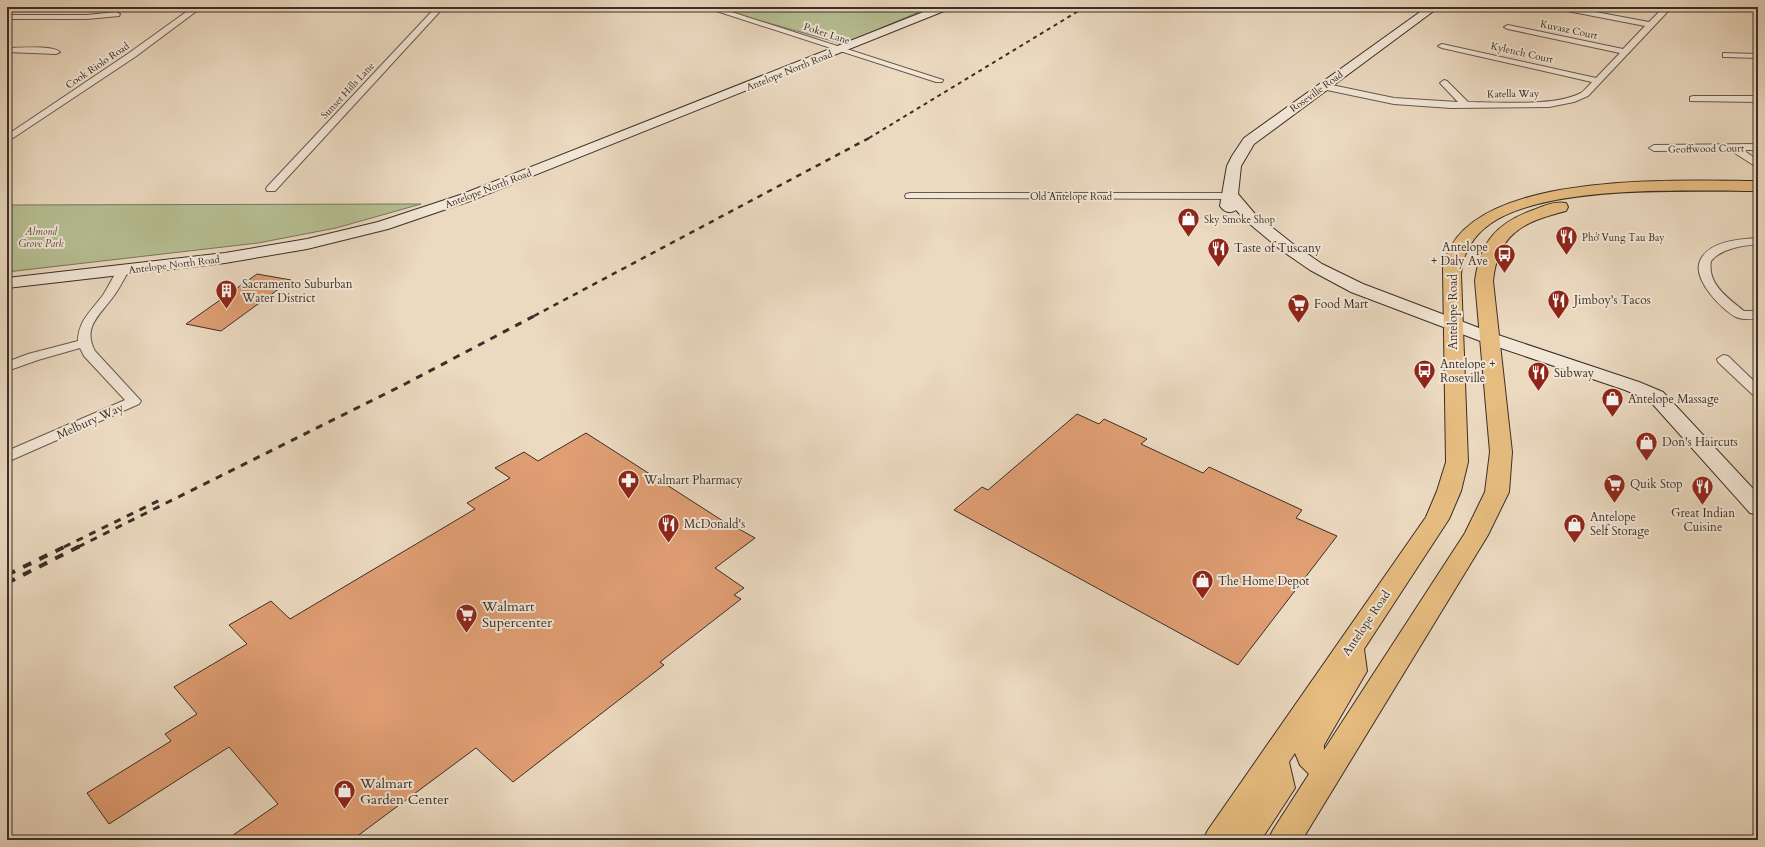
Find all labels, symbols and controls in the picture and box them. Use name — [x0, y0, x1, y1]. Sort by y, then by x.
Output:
street label: Kuvasz Court — [1539, 17, 1600, 43]
street label: Poker Lane — [802, 20, 852, 48]
street label: Cook Riolo Road — [63, 39, 133, 92]
street label: Kylench Court — [1489, 39, 1555, 67]
street label: Antelope North Road — [744, 47, 835, 95]
street label: Sunset Hills Lane — [318, 59, 378, 122]
street label: Roseville Road — [1287, 67, 1346, 116]
street label: Katella Way — [1487, 87, 1540, 101]
street label: Geoffwood Court — [1668, 141, 1745, 157]
street label: Antelope North Road — [443, 166, 534, 212]
street label: Old Antelope Road — [1030, 190, 1113, 204]
shop icon: Sky Smoke Shop — [1175, 206, 1201, 239]
place label: Sky Smoke Shop — [1204, 213, 1275, 227]
restaurant icon: Phở Vung Tau Bay — [1554, 224, 1580, 257]
park label: Almond Grove Park — [18, 225, 64, 251]
place label: Phở Vung Tau Bay — [1582, 231, 1665, 245]
restaurant icon: Taste of Tuscany — [1206, 235, 1232, 268]
place label: Antelope + Daly Ave — [1431, 239, 1488, 269]
place label: Taste of Tuscany — [1234, 240, 1322, 256]
bus stop icon: Antelope + Daly Ave — [1491, 241, 1517, 274]
street label: Antelope North Road — [128, 252, 221, 278]
street label: Antelope Road — [1445, 274, 1461, 350]
place label: Sacramento Suburban Water District — [241, 276, 353, 306]
building icon: Sacramento Suburban Water District — [213, 278, 239, 311]
restaurant icon: Jimboy's Tacos — [1545, 287, 1571, 320]
supermarket icon: Food Mart — [1285, 291, 1311, 324]
place label: Jimboy's Tacos — [1572, 292, 1651, 308]
place label: Food Mart — [1314, 296, 1368, 312]
place label: Antelope + Roseville — [1440, 356, 1495, 386]
bus stop icon: Antelope + Roseville — [1411, 358, 1437, 391]
restaurant icon: Subway — [1526, 360, 1552, 393]
place label: Subway — [1554, 365, 1595, 381]
shop icon: Antelope Massage — [1600, 386, 1626, 419]
place label: Antelope Massage — [1628, 391, 1719, 407]
street label: Melbury Way — [54, 399, 127, 443]
shop icon: Don's Haircuts — [1634, 429, 1660, 462]
place label: Don's Haircuts — [1662, 434, 1738, 450]
pharmacy icon: Walmart Pharmacy — [615, 467, 641, 500]
supermarket icon: Quik Stop — [1602, 471, 1628, 504]
place label: Walmart Pharmacy — [643, 472, 743, 488]
restaurant icon: Great Indian Cuisine — [1690, 473, 1716, 506]
place label: Quik Stop — [1630, 476, 1683, 492]
place label: Great Indian Cuisine — [1671, 505, 1735, 535]
place label: Antelope Self Storage — [1590, 509, 1649, 539]
restaurant icon: McDonald's — [656, 511, 682, 544]
shop icon: Antelope Self Storage — [1562, 511, 1588, 544]
place label: McDonald's — [684, 516, 745, 532]
shop icon: The Home Depot — [1190, 568, 1216, 601]
place label: The Home Depot — [1218, 573, 1309, 589]
street label: Antelope Road — [1338, 587, 1394, 659]
place label: Walmart Supercenter — [481, 597, 553, 632]
supermarket icon: Walmart Supercenter — [454, 601, 480, 634]
place label: Walmart Garden Center — [359, 774, 450, 809]
shop icon: Walmart Garden Center — [331, 778, 357, 811]

